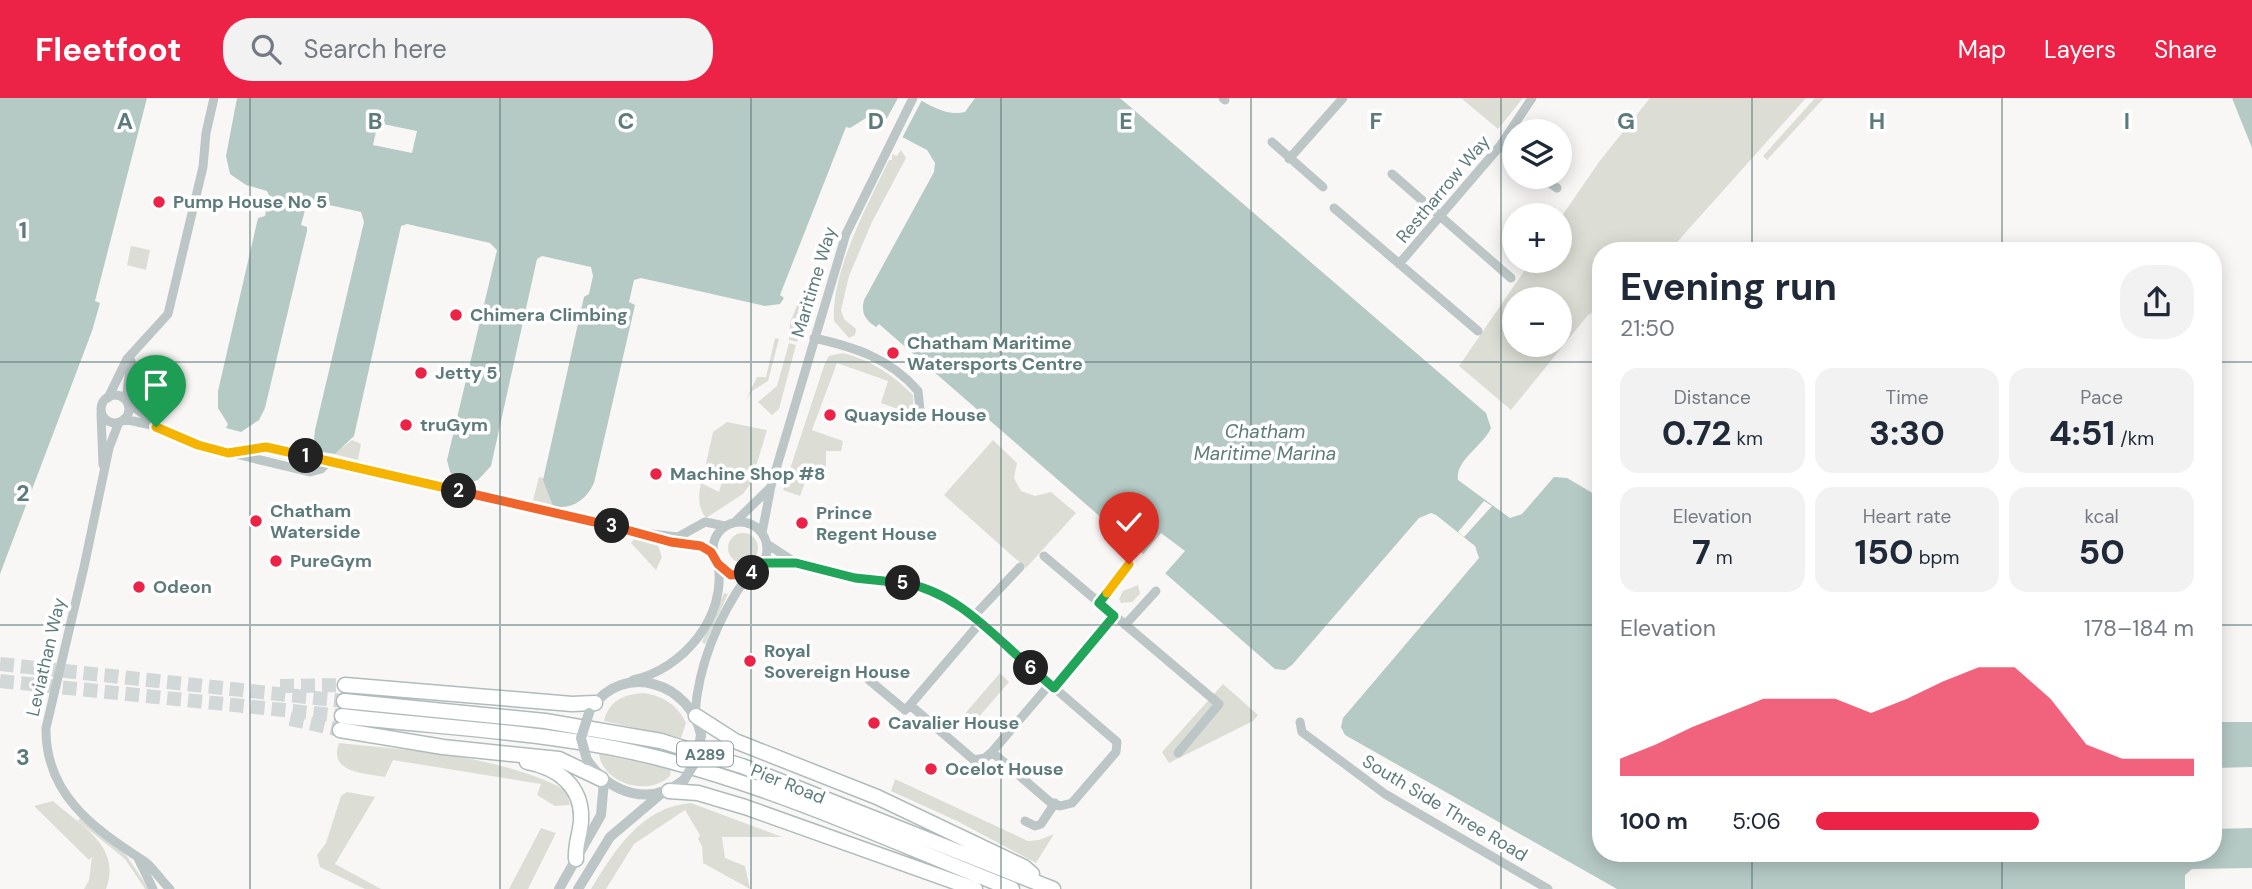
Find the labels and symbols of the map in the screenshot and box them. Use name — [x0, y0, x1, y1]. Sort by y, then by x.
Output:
text: A — [117, 106, 133, 136]
text: B — [368, 106, 382, 136]
text: C — [618, 106, 634, 136]
text: D — [868, 106, 884, 136]
text: E — [1119, 106, 1133, 136]
text: F — [1370, 106, 1383, 136]
text: G — [1617, 106, 1635, 136]
text: H — [1869, 106, 1885, 136]
text: I — [2124, 106, 2130, 136]
street label: Restharrow Way — [1391, 130, 1495, 248]
place label: Pump House No 5 — [173, 190, 327, 214]
marker: Pump House No 5 — [151, 194, 167, 210]
text: 1 — [19, 215, 27, 245]
street label: Maritime Way — [786, 224, 842, 340]
place label: Chimera Climbing — [470, 303, 628, 327]
marker: Chimera Climbing — [448, 307, 464, 323]
place label: Chatham Maritime Watersports Centre — [907, 331, 1083, 376]
marker: Chatham Maritime Watersports Centre — [885, 345, 901, 361]
pin — [126, 355, 186, 427]
place label: Jetty 5 — [435, 361, 497, 385]
marker: Jetty 5 — [413, 365, 429, 381]
place label: Quayside House — [844, 403, 987, 427]
marker: Quayside House — [822, 407, 838, 423]
place label: truGym — [420, 413, 488, 437]
marker: truGym — [398, 417, 414, 433]
water label: Chatham Maritime Marina — [1194, 419, 1336, 466]
pin: 1 — [288, 438, 324, 474]
place label: Machine Shop #8 — [670, 462, 825, 486]
marker: Machine Shop #8 — [648, 466, 664, 482]
pin: 2 — [442, 474, 476, 508]
text: 2 — [16, 478, 30, 508]
pin — [1099, 492, 1159, 564]
place label: Chatham Waterside — [270, 499, 361, 544]
place label: Prince Regent House — [816, 501, 937, 546]
pin: 3 — [594, 508, 630, 544]
marker: Chatham Waterside — [248, 513, 264, 529]
marker: Prince Regent House — [794, 515, 810, 531]
place label: PureGym — [290, 549, 372, 573]
marker: PureGym — [268, 553, 284, 569]
pin: 4 — [734, 556, 770, 590]
pin: 5 — [886, 566, 920, 601]
place label: Odeon — [153, 575, 212, 599]
marker: Odeon — [131, 579, 147, 595]
street label: Leviathan Way — [21, 595, 71, 719]
place label: Royal Sovereign House — [764, 639, 911, 684]
pin: 6 — [1014, 650, 1048, 686]
marker: Royal Sovereign House — [742, 653, 758, 669]
place label: Cavalier House — [888, 711, 1019, 735]
marker: Cavalier House — [866, 715, 882, 731]
road number: A289 — [677, 741, 733, 766]
text: 3 — [16, 742, 30, 772]
street label: South Side Three Road — [1358, 749, 1532, 867]
place label: Ocelot House — [945, 757, 1064, 781]
street label: Pier Road — [747, 758, 829, 810]
marker: Ocelot House — [923, 761, 939, 777]

